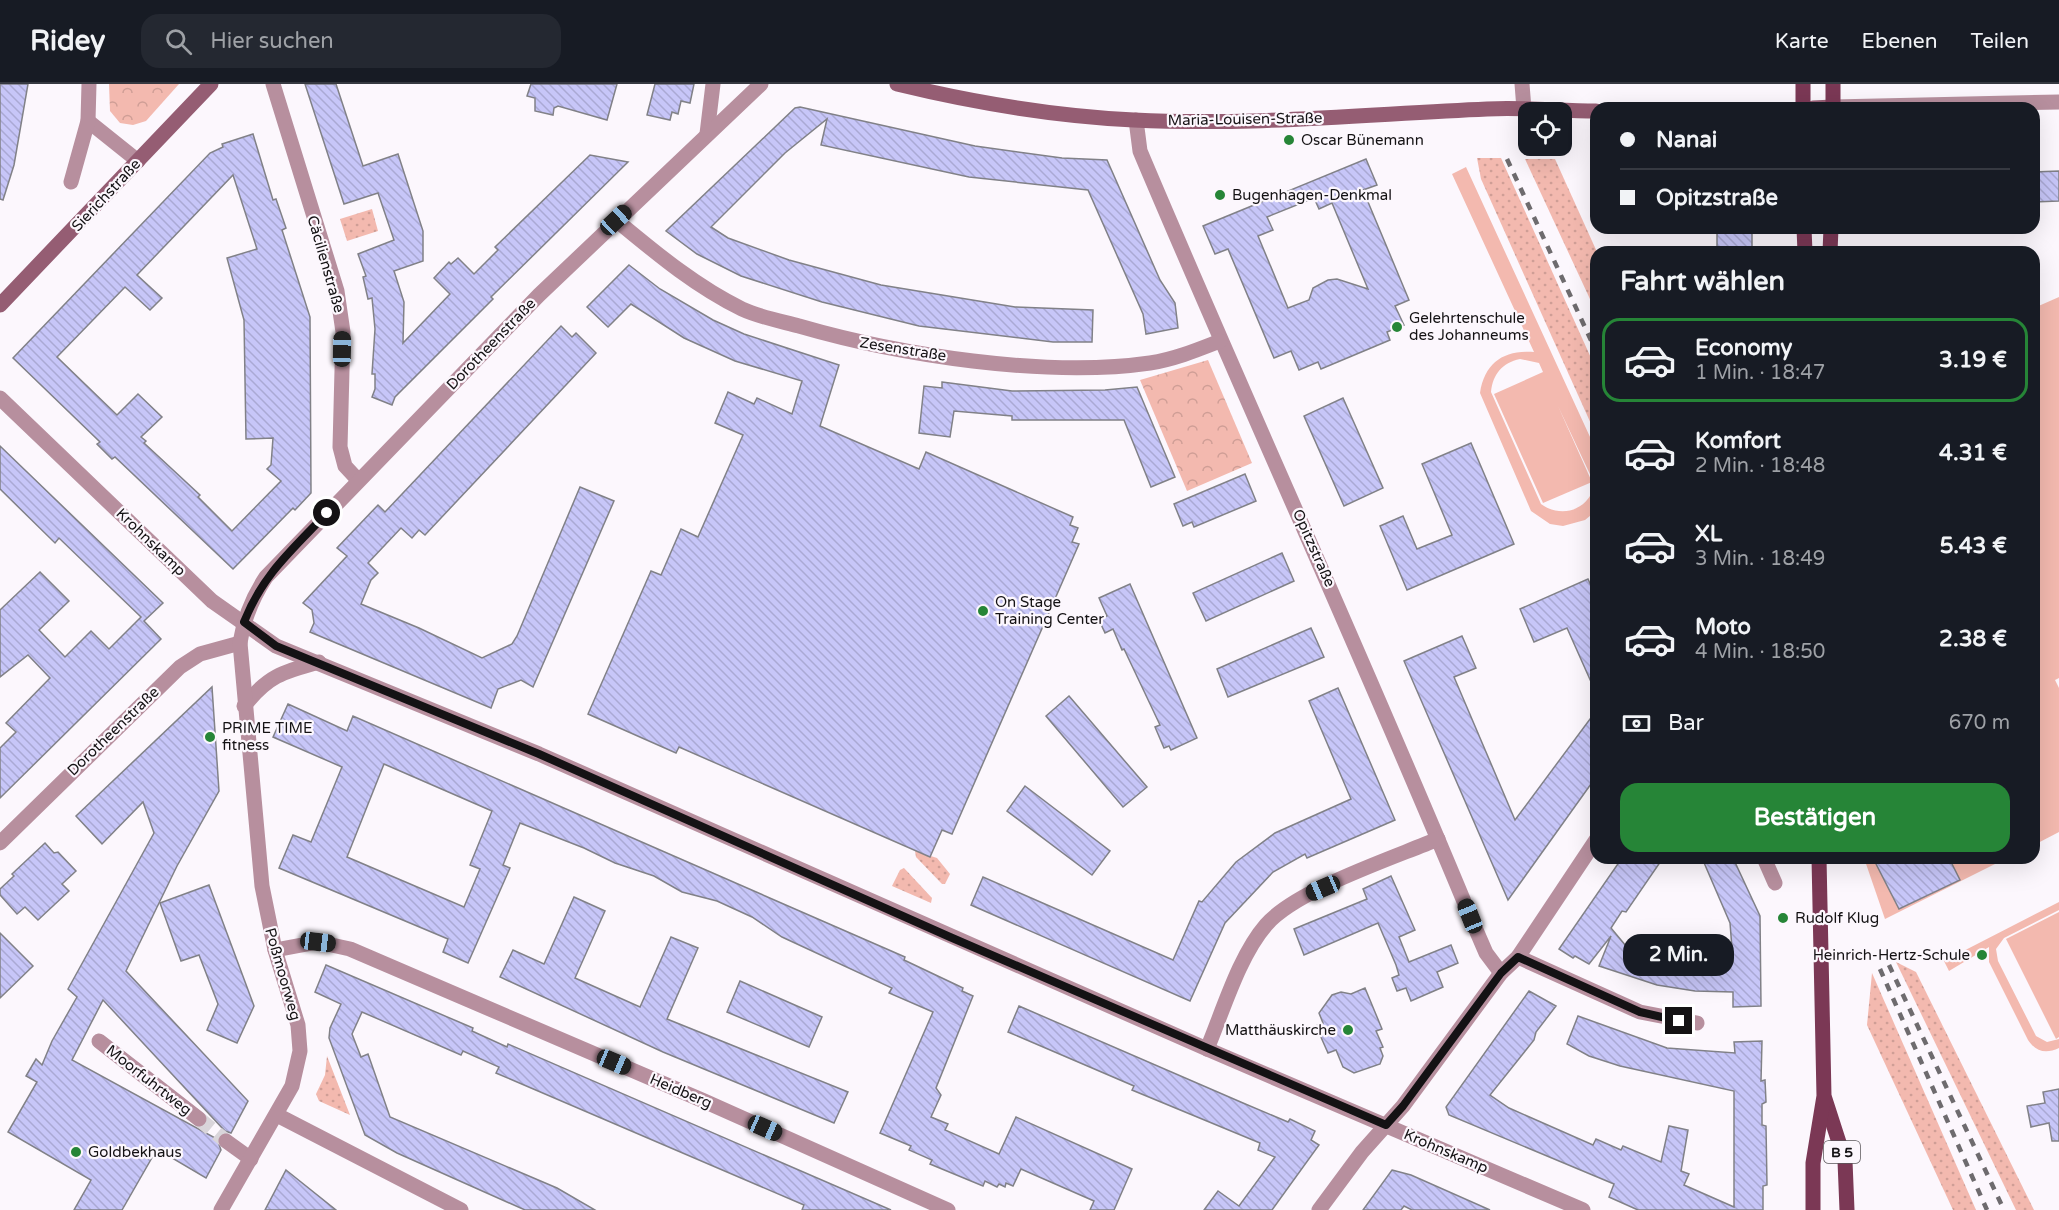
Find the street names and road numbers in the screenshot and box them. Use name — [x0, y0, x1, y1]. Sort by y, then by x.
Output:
street label: Maria-Louisen-Straße — [1168, 109, 1322, 129]
street label: Sierichstraße — [68, 155, 144, 235]
street label: Cäcilienstraße — [304, 213, 348, 315]
street label: Dorotheenstraße — [443, 294, 539, 394]
street label: Zesenstraße — [858, 333, 948, 365]
street label: Krohnskamp — [112, 504, 190, 580]
street label: Opitzstraße — [1289, 506, 1339, 590]
street label: Dorotheenstraße — [63, 683, 163, 779]
street label: Poßmoorweg — [261, 926, 305, 1022]
street label: Moorfuhrtweg — [103, 1041, 195, 1119]
street label: Heidberg — [647, 1070, 715, 1112]
street label: Krohnskamp — [1401, 1125, 1491, 1177]
road number: B 5 — [1824, 1141, 1860, 1163]

